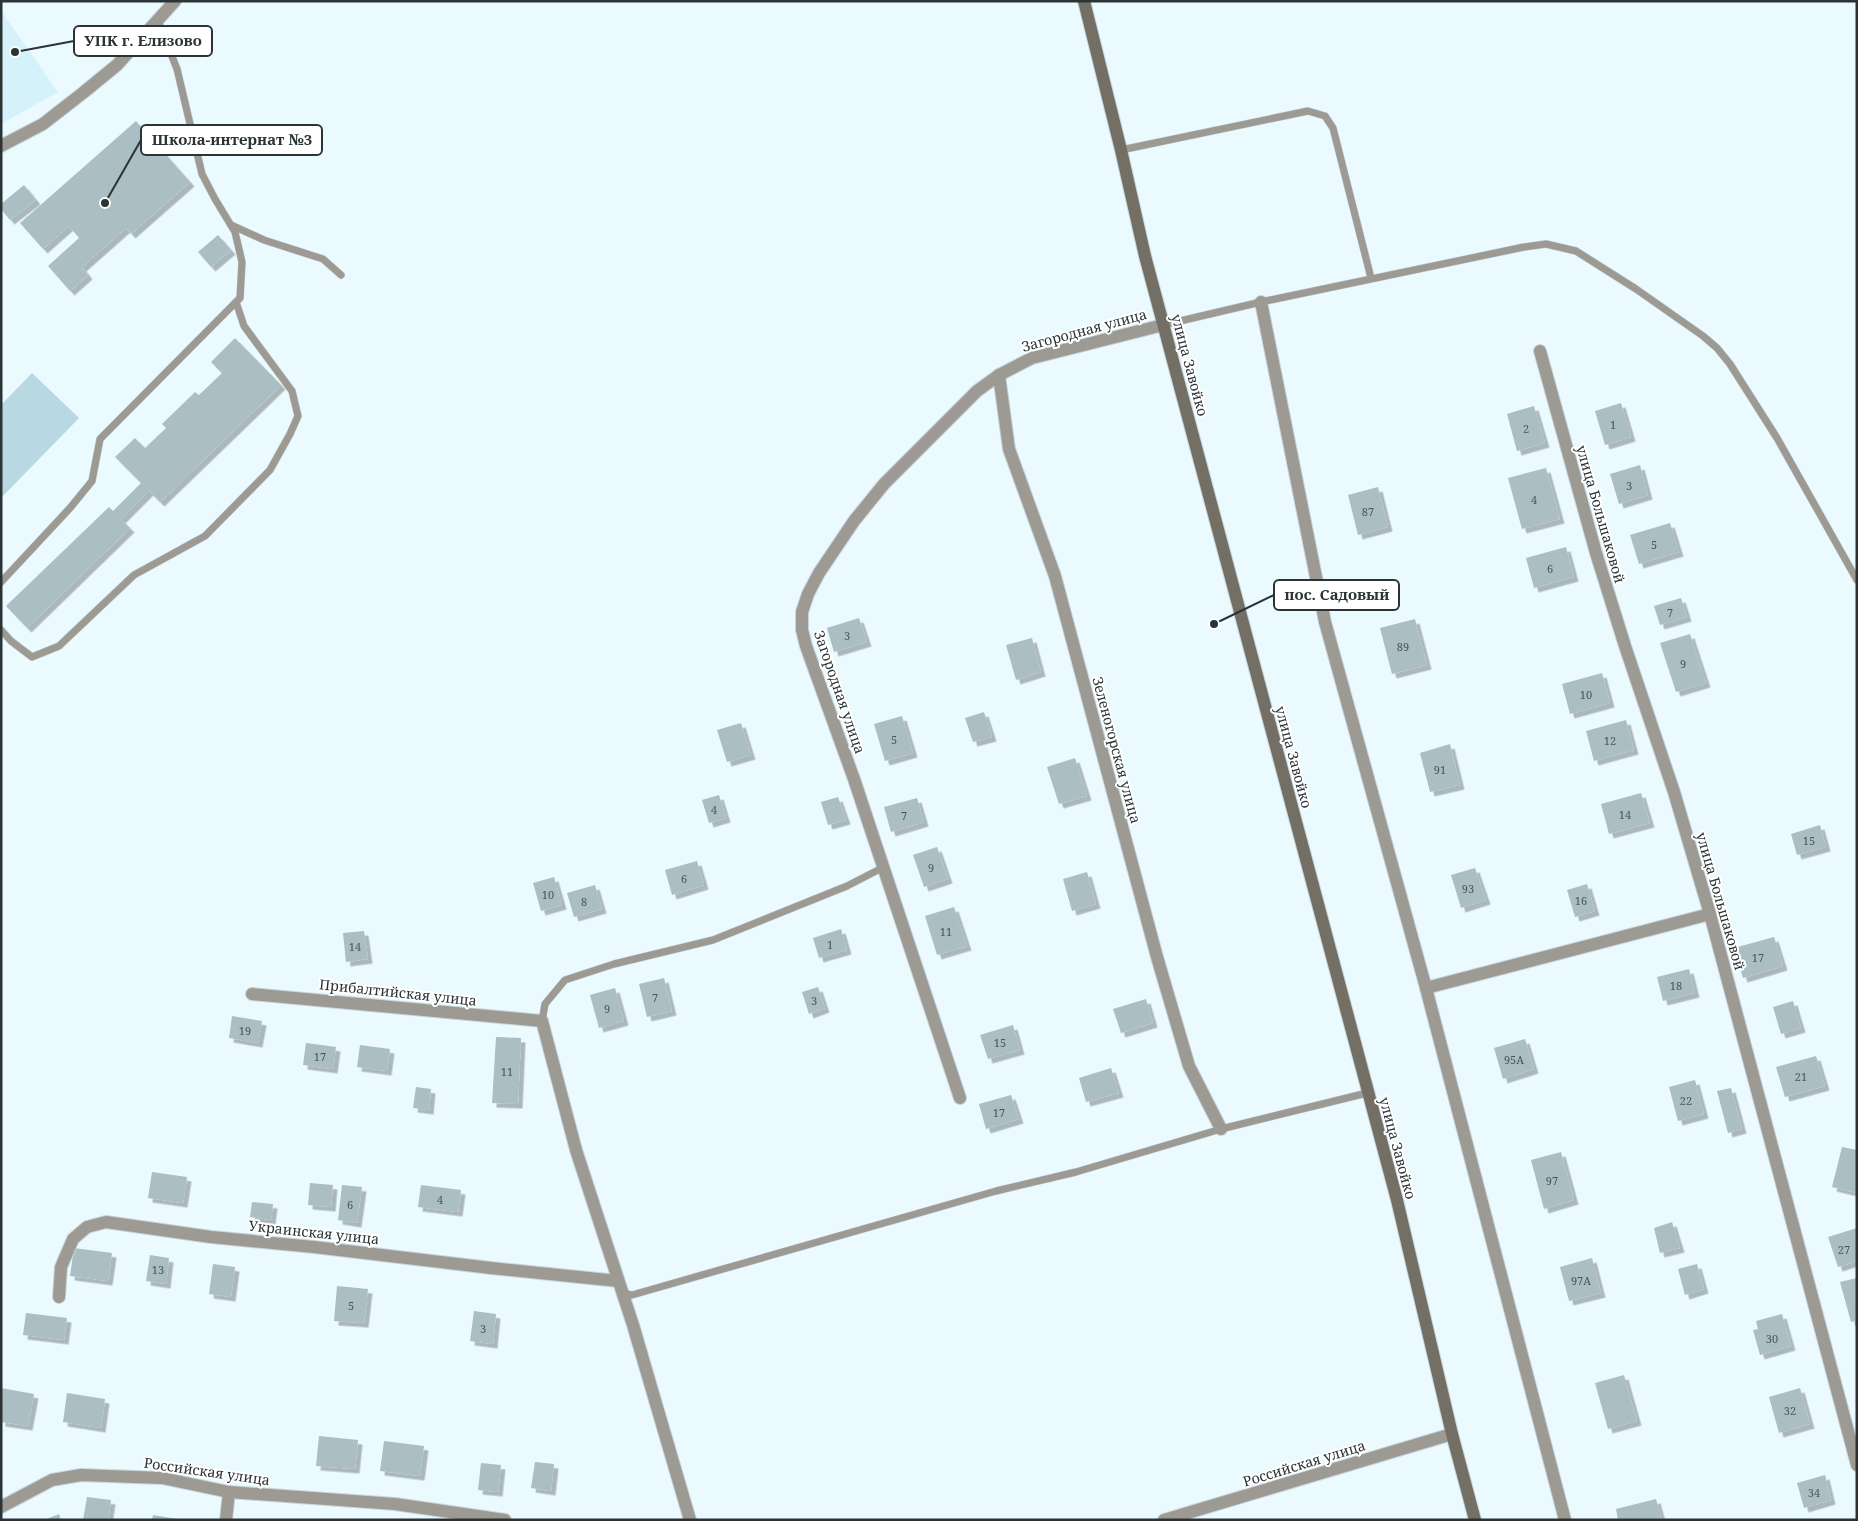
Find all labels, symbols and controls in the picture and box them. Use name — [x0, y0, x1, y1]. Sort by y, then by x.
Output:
callout: УПК г. Елизово — [74, 26, 212, 56]
text: УПК г. Елизово — [84, 30, 202, 50]
callout: Школа-интернат №3 — [141, 125, 322, 155]
text: Школа-интернат №3 — [152, 129, 312, 149]
street label: Загородная улица — [1019, 304, 1149, 356]
street label: улица Завойко — [1167, 312, 1213, 418]
house number: 1 — [1610, 417, 1616, 432]
house number: 2 — [1523, 421, 1529, 436]
street label: улица Большаковой — [1572, 443, 1630, 585]
house number: 3 — [1626, 478, 1632, 493]
house number: 4 — [1531, 492, 1537, 507]
house number: 87 — [1362, 504, 1374, 519]
house number: 5 — [1651, 537, 1657, 552]
house number: 6 — [1547, 561, 1553, 576]
callout: пос. Садовый — [1274, 580, 1399, 610]
text: пос. Садовый — [1285, 584, 1389, 604]
house number: 7 — [1667, 605, 1673, 620]
street label: Загородная улица — [810, 628, 870, 756]
house number: 3 — [844, 628, 850, 643]
house number: 89 — [1397, 639, 1409, 654]
house number: 9 — [1680, 656, 1686, 671]
street label: Зеленогорская улица — [1088, 675, 1146, 825]
house number: 10 — [1580, 687, 1592, 702]
street label: улица Завойко — [1271, 704, 1317, 810]
house number: 5 — [891, 732, 897, 747]
house number: 12 — [1604, 733, 1616, 748]
house number: 91 — [1434, 762, 1446, 777]
house number: 4 — [711, 802, 717, 817]
house number: 14 — [1619, 807, 1631, 822]
house number: 7 — [901, 808, 907, 823]
street label: улица Большаковой — [1692, 830, 1750, 972]
house number: 15 — [1803, 833, 1815, 848]
house number: 9 — [928, 860, 934, 875]
house number: 6 — [681, 871, 687, 886]
house number: 93 — [1462, 881, 1474, 896]
house number: 10 — [542, 887, 554, 902]
house number: 16 — [1575, 893, 1587, 908]
house number: 8 — [581, 894, 587, 909]
house number: 11 — [940, 924, 952, 939]
house number: 1 — [827, 937, 833, 952]
house number: 14 — [349, 939, 361, 954]
house number: 17 — [1752, 950, 1764, 965]
street label: Прибалтийская улица — [318, 974, 478, 1010]
house number: 18 — [1670, 978, 1682, 993]
house number: 7 — [652, 990, 658, 1005]
house number: 3 — [811, 993, 817, 1008]
house number: 9 — [604, 1001, 610, 1016]
house number: 19 — [239, 1023, 251, 1038]
house number: 15 — [994, 1035, 1006, 1050]
house number: 17 — [314, 1049, 326, 1064]
house number: 95А — [1504, 1052, 1524, 1067]
house number: 11 — [501, 1064, 513, 1079]
house number: 21 — [1795, 1069, 1807, 1084]
house number: 22 — [1680, 1093, 1692, 1108]
street label: улица Завойко — [1375, 1095, 1421, 1201]
house number: 17 — [993, 1105, 1005, 1120]
house number: 97 — [1546, 1173, 1558, 1188]
house number: 4 — [437, 1192, 443, 1207]
house number: 6 — [347, 1197, 353, 1212]
street label: Украинская улица — [248, 1216, 380, 1248]
house number: 27 — [1838, 1242, 1850, 1257]
house number: 13 — [152, 1262, 164, 1277]
house number: 97А — [1571, 1273, 1591, 1288]
house number: 5 — [348, 1298, 354, 1313]
house number: 3 — [480, 1321, 486, 1336]
house number: 30 — [1766, 1331, 1778, 1346]
house number: 32 — [1784, 1403, 1796, 1418]
street label: Российская улица — [1240, 1435, 1368, 1491]
street label: Российская улица — [143, 1453, 271, 1489]
house number: 34 — [1808, 1485, 1820, 1500]

